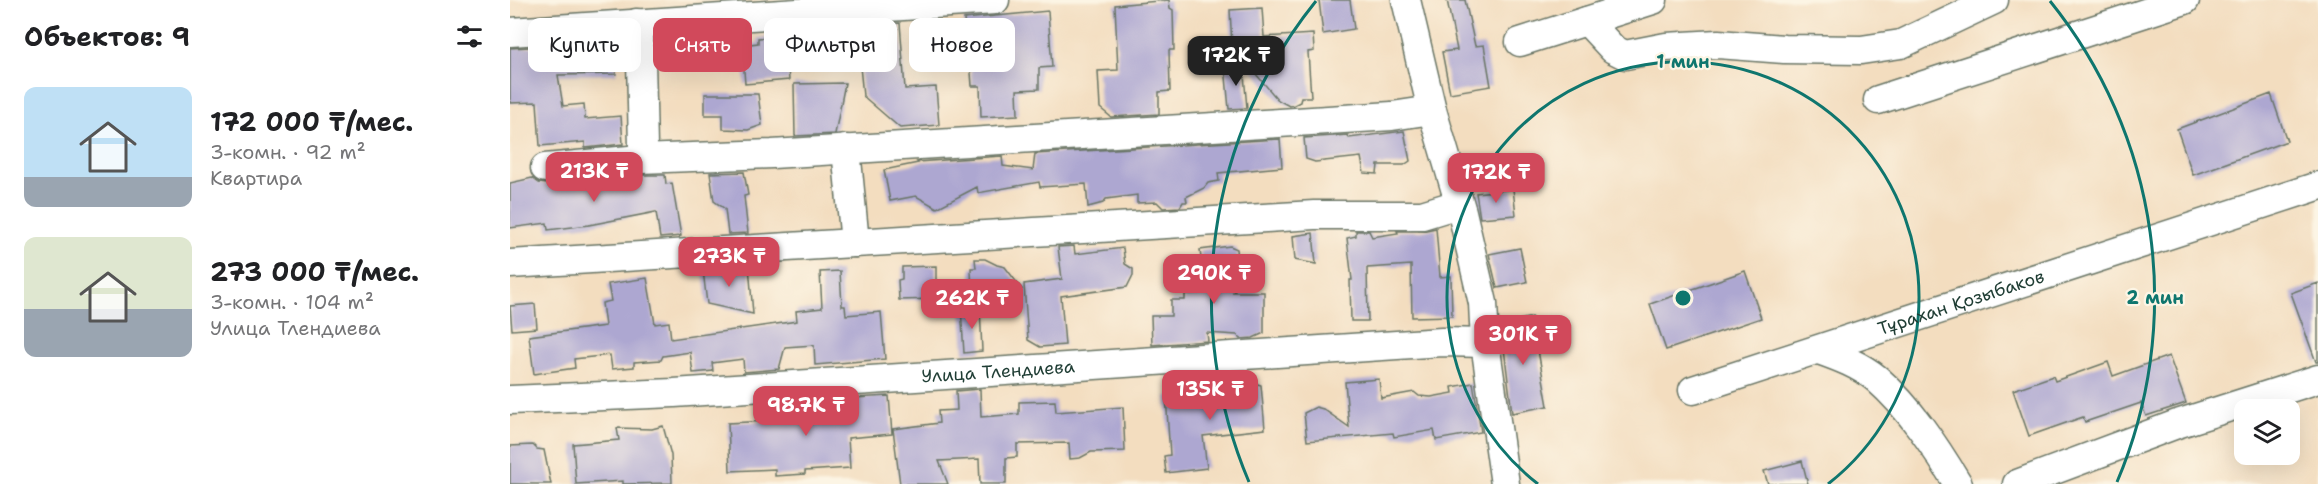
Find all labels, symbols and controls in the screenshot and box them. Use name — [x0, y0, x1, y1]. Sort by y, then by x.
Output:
chip: Купить — [528, 18, 641, 72]
chip: Снять — [653, 18, 752, 72]
chip: Фильтры — [764, 18, 897, 72]
chip: Новое — [909, 18, 1015, 72]
text: Объектов: 9 — [24, 19, 190, 54]
icon: filters — [453, 20, 486, 53]
pin: 172K ₸ — [1187, 36, 1285, 87]
text: 172K ₸ — [1202, 42, 1270, 68]
text: 1 мин — [1656, 50, 1710, 74]
text: 172 000 ₸/мес. — [210, 104, 413, 139]
icon: home — [72, 111, 144, 183]
text: 3-комн. · 92 m² — [210, 139, 366, 165]
pin: 213K ₸ — [545, 152, 643, 203]
pin: 172K ₸ — [1447, 153, 1545, 204]
text: 213K ₸ — [560, 158, 628, 184]
text: 172K ₸ — [1462, 159, 1530, 185]
text: Квартира — [210, 165, 302, 191]
pin: 273K ₸ — [680, 237, 778, 288]
text: 273K ₸ — [692, 243, 766, 269]
text: 273 000 ₸/мес. — [210, 254, 419, 289]
pin: 290K ₸ — [1165, 254, 1263, 305]
text: 290K ₸ — [1177, 260, 1251, 286]
icon: home — [72, 261, 144, 333]
street label: Тұрахан Қозыбаков — [1875, 264, 2047, 341]
pin: 262K ₸ — [923, 279, 1021, 330]
text: 262K ₸ — [935, 285, 1009, 311]
text: 2 мин — [2126, 286, 2184, 310]
centre of rings — [1673, 288, 1693, 308]
text: 3-комн. · 104 m² — [210, 289, 374, 315]
text: Улица Тлендиева — [210, 315, 381, 341]
pin: 301K ₸ — [1474, 315, 1572, 366]
text: 301K ₸ — [1488, 321, 1558, 347]
street label: Улица Тлендиева — [921, 354, 1076, 389]
pin: 135K ₸ — [1161, 370, 1259, 421]
text: 135K ₸ — [1176, 376, 1244, 402]
pin: 98.7K ₸ — [751, 386, 861, 437]
text: 98.7K ₸ — [767, 392, 845, 418]
map controls — [2234, 399, 2300, 465]
button: layers — [2234, 399, 2300, 465]

